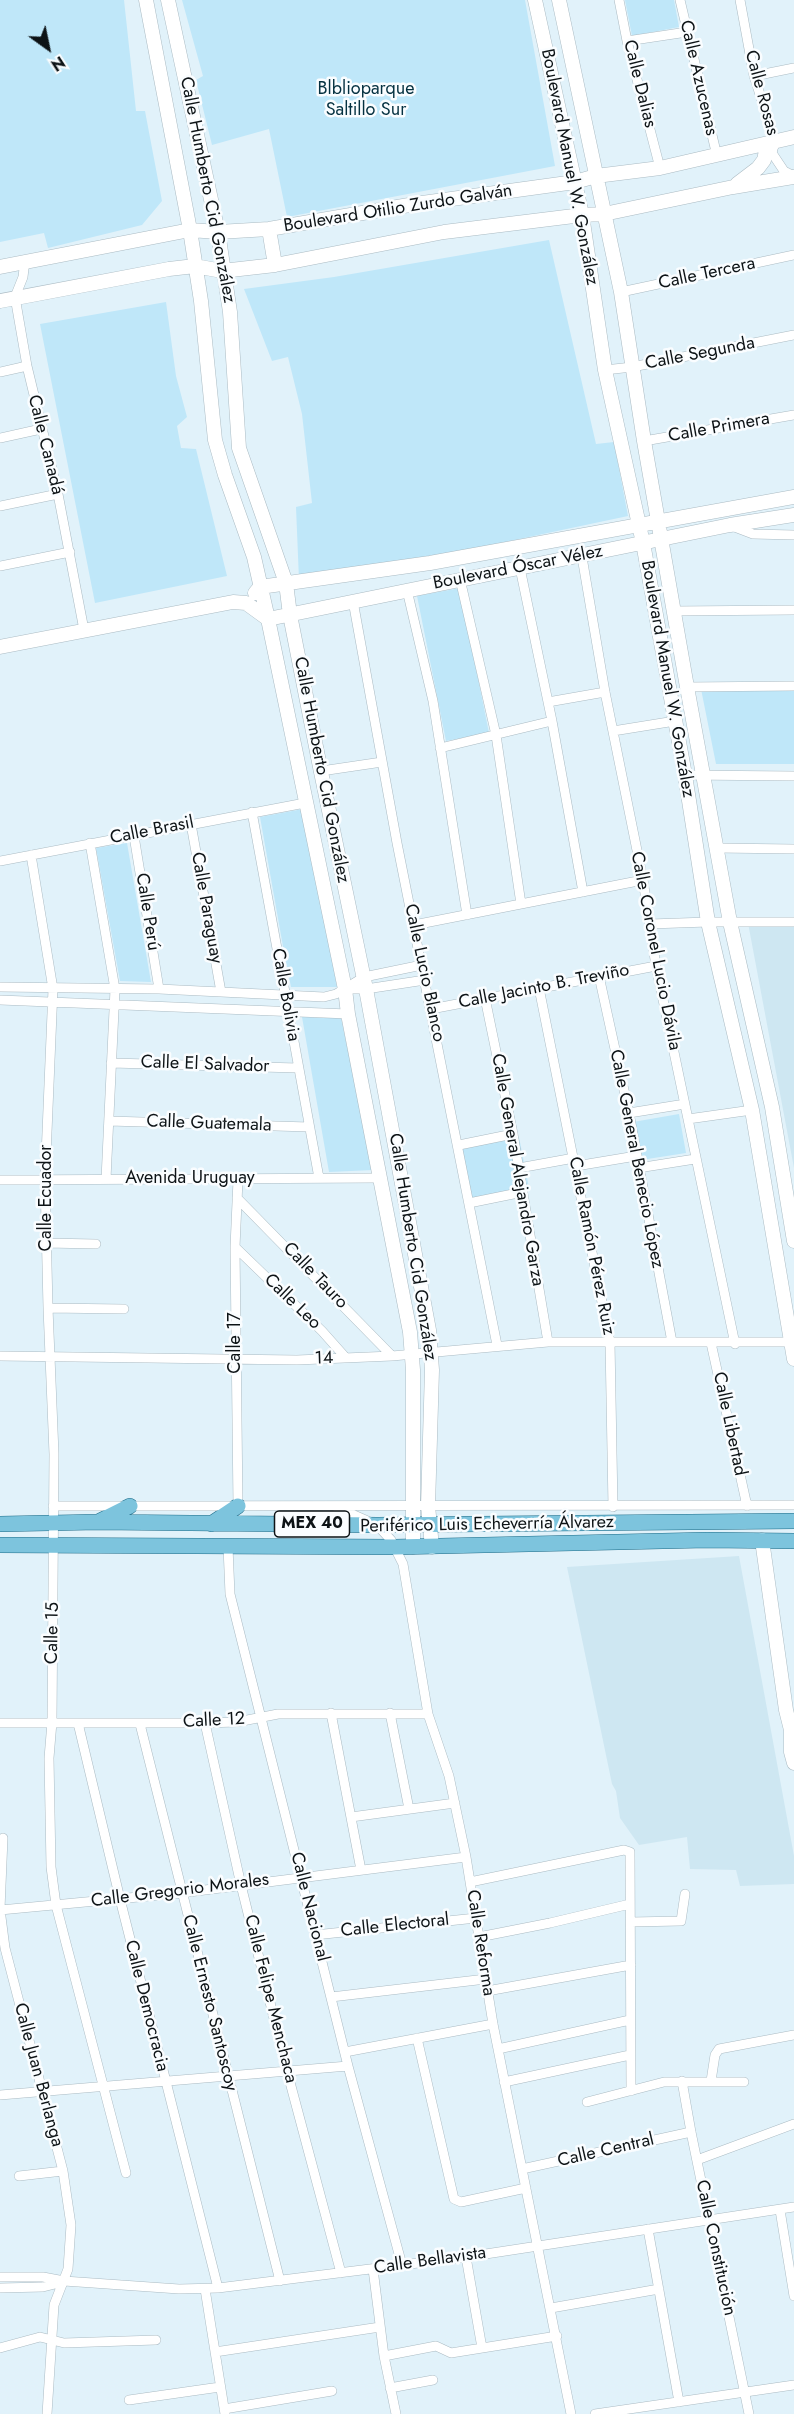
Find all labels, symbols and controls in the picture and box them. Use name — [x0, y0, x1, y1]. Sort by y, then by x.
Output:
north arrow — [18, 18, 78, 78]
street label: Calle Azucenas — [674, 18, 722, 138]
street label: Calle Dalias — [618, 38, 660, 130]
street label: Boulevard Manuel W. González — [535, 47, 603, 287]
street label: Calle Rosas — [739, 48, 783, 138]
text: N — [46, 50, 70, 77]
street label: Calle Humberto Cid González — [174, 75, 240, 305]
park label: Blblioparque Saltillo Sur — [318, 79, 414, 122]
street label: Boulevard Otilio Zurdo Galván — [282, 180, 514, 238]
street label: Calle Tercera — [657, 253, 757, 295]
street label: Calle Segunda — [643, 333, 757, 375]
street label: Calle Canadá — [22, 393, 68, 497]
street label: Calle Primera — [667, 408, 771, 448]
street label: Boulevard Óscar Vélez — [431, 541, 605, 595]
street label: Boulevard Manuel W. González — [636, 559, 698, 799]
street label: Calle Humberto Cid González — [288, 655, 354, 885]
street label: Calle Brasil — [108, 812, 196, 850]
street label: Calle Coronel Lucio Dávila — [625, 850, 685, 1052]
street label: Calle Paraguay — [186, 851, 226, 965]
street label: Calle Perú — [130, 872, 164, 952]
street label: Calle Lucio Blanco — [399, 902, 449, 1044]
street label: Calle Bolivia — [266, 947, 304, 1043]
street label: Calle Jacinto B. Treviño — [457, 960, 631, 1014]
street label: Calle General Benecio López — [604, 1048, 668, 1270]
street label: Calle El Salvador — [140, 1052, 270, 1078]
street label: Calle General Alejandro Garza — [486, 1052, 548, 1288]
street label: Calle Guatemala — [146, 1111, 272, 1137]
street label: Calle Humberto Cid González — [383, 1132, 441, 1362]
street label: Calle Ecuador — [36, 1145, 58, 1251]
street label: Calle Ramón Pérez Ruiz — [563, 1155, 619, 1337]
street label: Avenida Uruguay — [125, 1168, 255, 1190]
street label: Calle Tauro — [278, 1238, 352, 1314]
street label: Calle Leo — [259, 1270, 325, 1334]
street label: Calle 17 — [225, 1312, 247, 1374]
street label: 14 — [314, 1348, 334, 1370]
street label: Calle Libertad — [707, 1370, 751, 1478]
road number: MEX 40 — [274, 1511, 350, 1537]
street label: Periférico Luis Echeverría Álvarez — [360, 1512, 614, 1538]
street label: Calle 15 — [42, 1602, 64, 1664]
street label: Calle 12 — [182, 1709, 246, 1733]
street label: Calle Nacional — [285, 1850, 333, 1964]
street label: Calle Gregorio Morales — [90, 1869, 270, 1913]
street label: Calle Reforma — [461, 1888, 499, 1998]
street label: Calle Electoral — [340, 1910, 450, 1942]
street label: Calle Ernesto Santoscoy — [177, 1913, 241, 2093]
street label: Calle Felipe Menchaca — [239, 1913, 301, 2085]
street label: Calle Democracia — [119, 1938, 173, 2074]
street label: Calle Juan Berlanga — [8, 2001, 68, 2149]
street label: Calle Central — [556, 2129, 656, 2173]
street label: Calle Constitución — [690, 2178, 740, 2318]
street label: Calle Bellavista — [373, 2242, 487, 2280]

